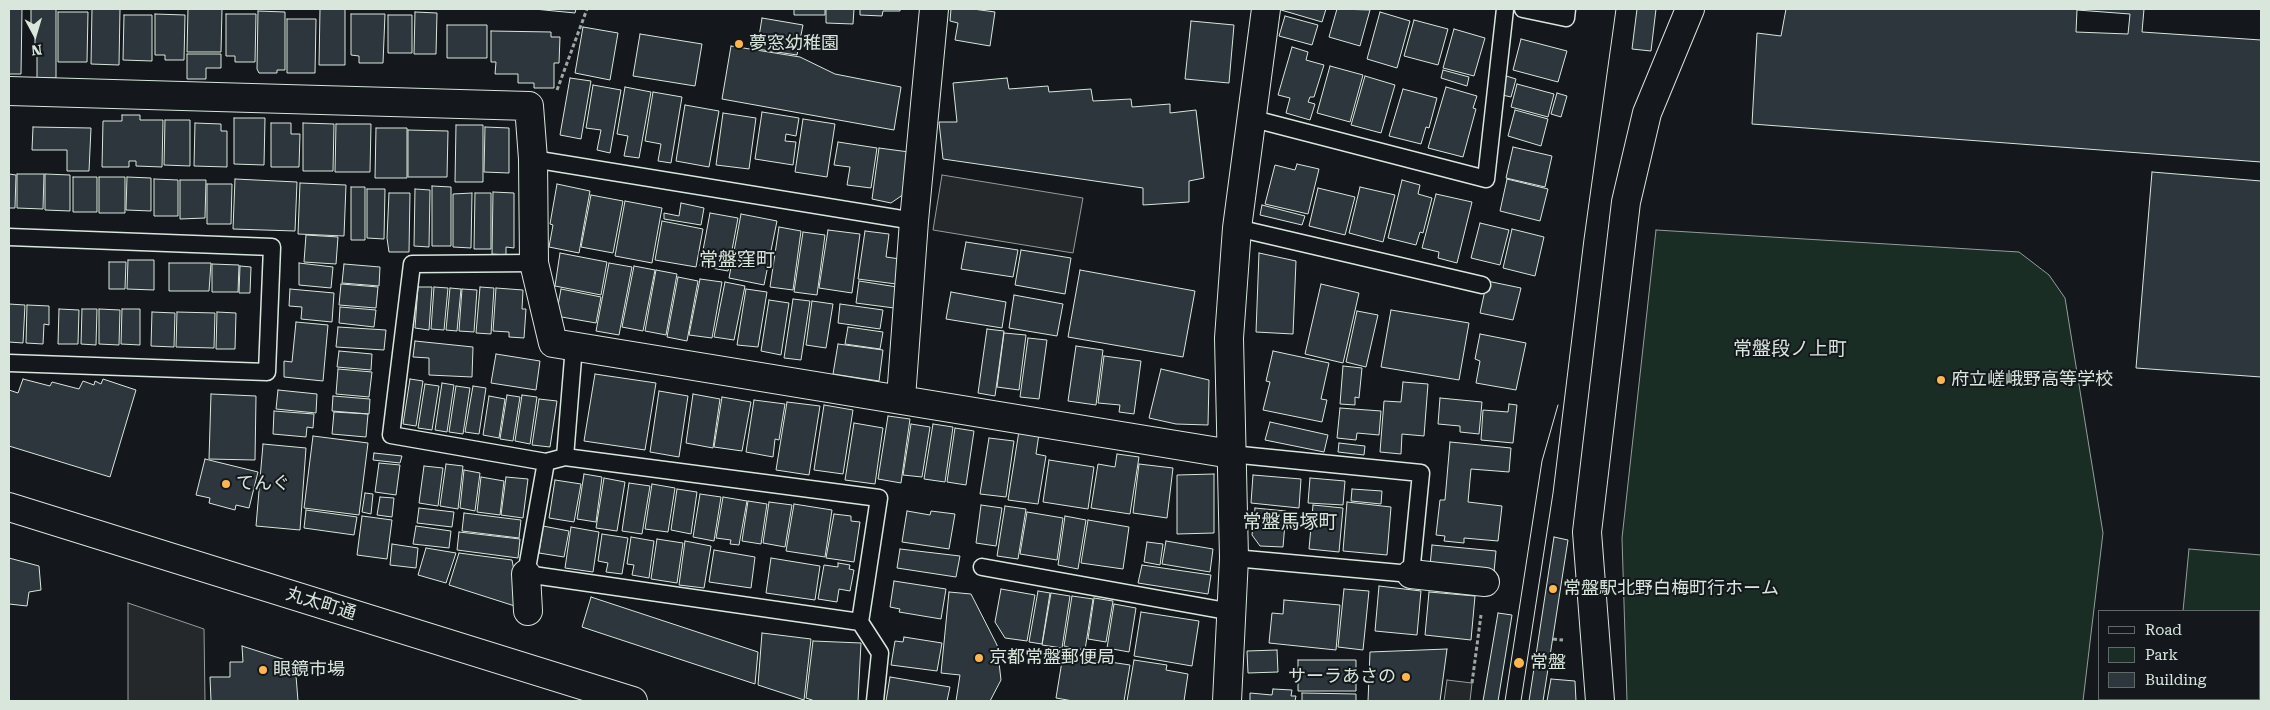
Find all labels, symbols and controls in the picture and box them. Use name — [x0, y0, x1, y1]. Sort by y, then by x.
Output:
north arrow — [10, 10, 60, 60]
place label: 夢窓幼稚園 — [749, 33, 839, 55]
marker: 夢窓幼稚園 — [733, 38, 745, 50]
text: N — [30, 41, 43, 58]
district label: 常盤窪町 — [699, 249, 775, 271]
district label: 常盤段ノ上町 — [1733, 338, 1847, 360]
place label: 府立嵯峨野高等学校 — [1951, 369, 2113, 391]
marker: 府立嵯峨野高等学校 — [1935, 374, 1947, 386]
place label: てんぐ — [236, 473, 290, 495]
marker: てんぐ — [220, 478, 232, 490]
district label: 常盤馬塚町 — [1243, 511, 1337, 533]
place label: 常盤駅北野白梅町行ホーム — [1563, 578, 1779, 600]
street label: 丸太町通 — [283, 583, 359, 625]
marker: 常盤駅北野白梅町行ホーム — [1547, 583, 1559, 595]
legend — [2098, 610, 2260, 700]
text: Road — [2145, 621, 2182, 639]
text: Park — [2145, 646, 2178, 664]
place label: 京都常盤郵便局 — [989, 647, 1115, 669]
marker: 京都常盤郵便局 — [973, 652, 985, 664]
place label: 常盤 — [1530, 652, 1566, 674]
marker: 常盤 — [1512, 656, 1526, 670]
place label: 眼鏡市場 — [273, 659, 345, 681]
marker: 眼鏡市場 — [257, 664, 269, 676]
place label: サーラあさの — [1288, 666, 1396, 688]
marker: サーラあさの — [1400, 671, 1412, 683]
text: Building — [2145, 671, 2206, 689]

